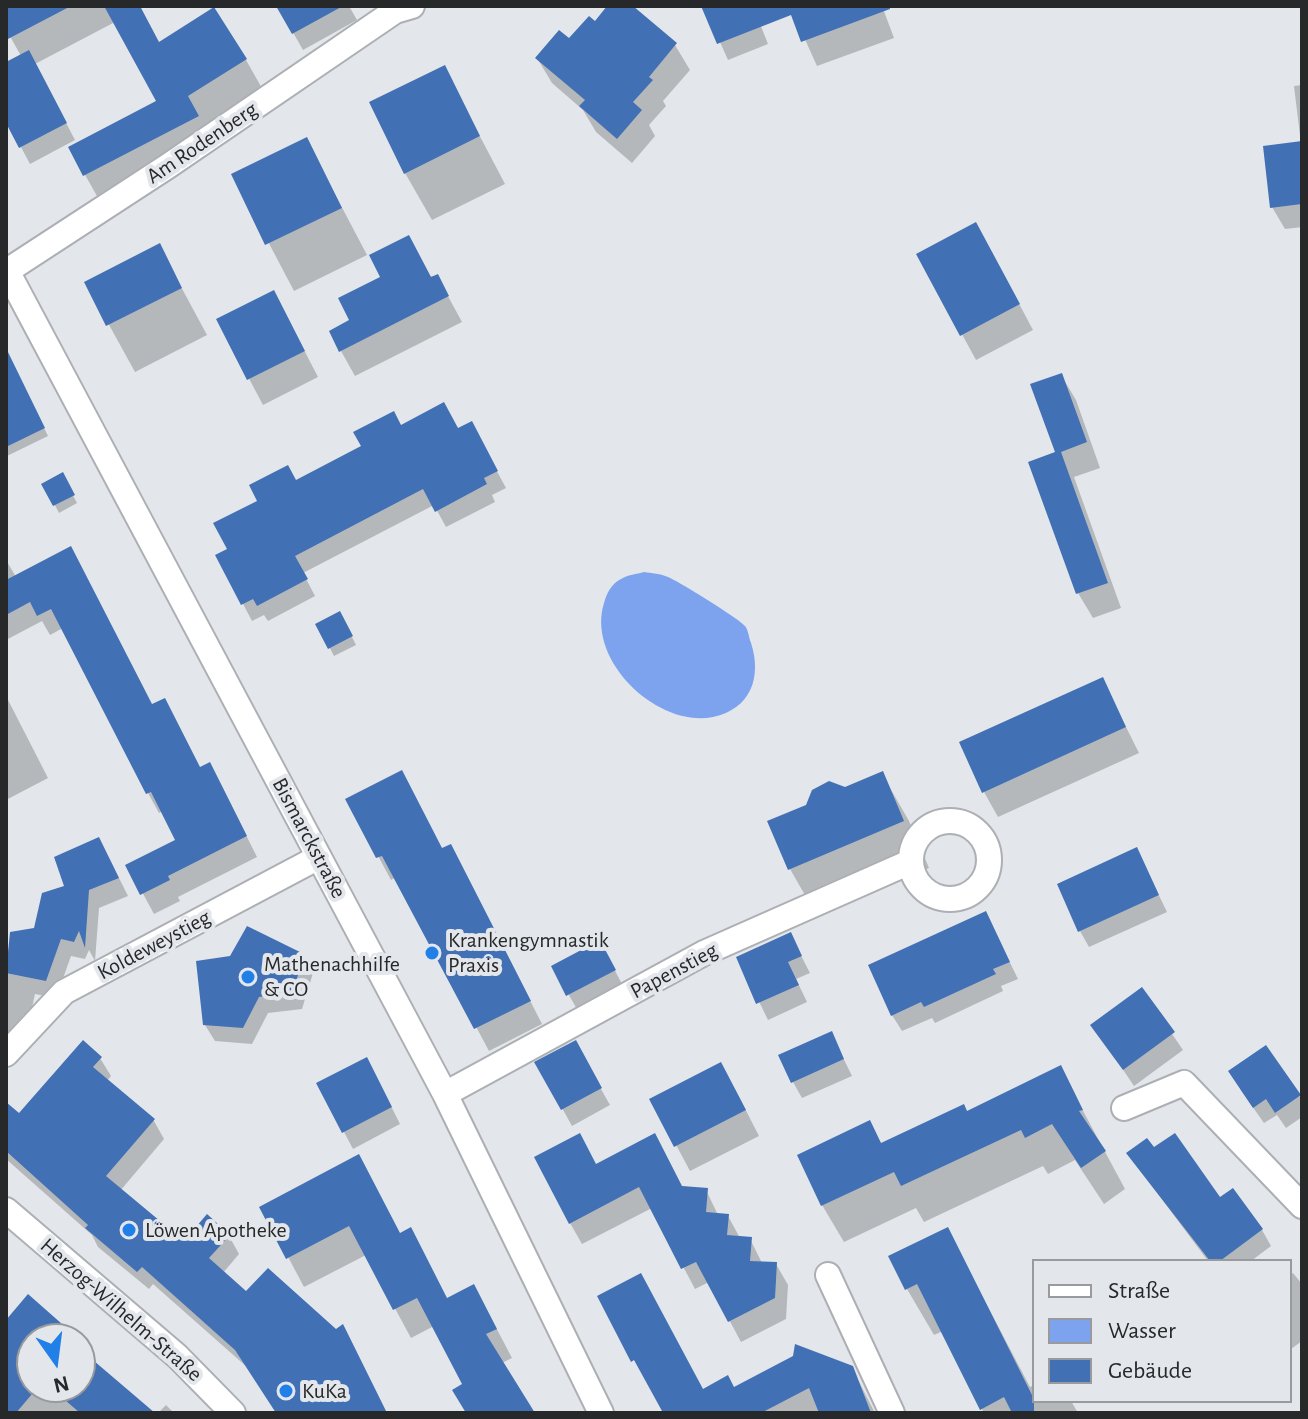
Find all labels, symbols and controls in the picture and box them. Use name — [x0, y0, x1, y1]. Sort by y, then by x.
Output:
street label: Am Rodenberg — [142, 96, 262, 190]
street label: Bismarckstraße — [266, 773, 352, 903]
street label: Koldeweystieg — [93, 904, 215, 986]
place label: Krankengymnastik Praxis — [448, 927, 609, 978]
street label: Papenstieg — [626, 937, 722, 1005]
marker: Krankengymnastik Praxis — [423, 944, 441, 962]
place label: Mathenachhilfe & CO — [264, 951, 400, 1002]
marker: Mathenachhilfe & CO — [239, 968, 257, 986]
place label: Löwen Apotheke — [145, 1217, 287, 1243]
marker: Löwen Apotheke — [120, 1221, 138, 1239]
street label: Herzog-Wilhelm-Straße — [35, 1233, 207, 1387]
legend — [1032, 1259, 1292, 1403]
text: Straße — [1108, 1279, 1170, 1303]
text: Wasser — [1108, 1319, 1176, 1343]
north arrow — [16, 1323, 96, 1403]
text: Gebäude — [1108, 1359, 1192, 1383]
text: N — [51, 1372, 71, 1397]
place label: KuKa — [302, 1378, 347, 1404]
marker: KuKa — [277, 1382, 295, 1400]

